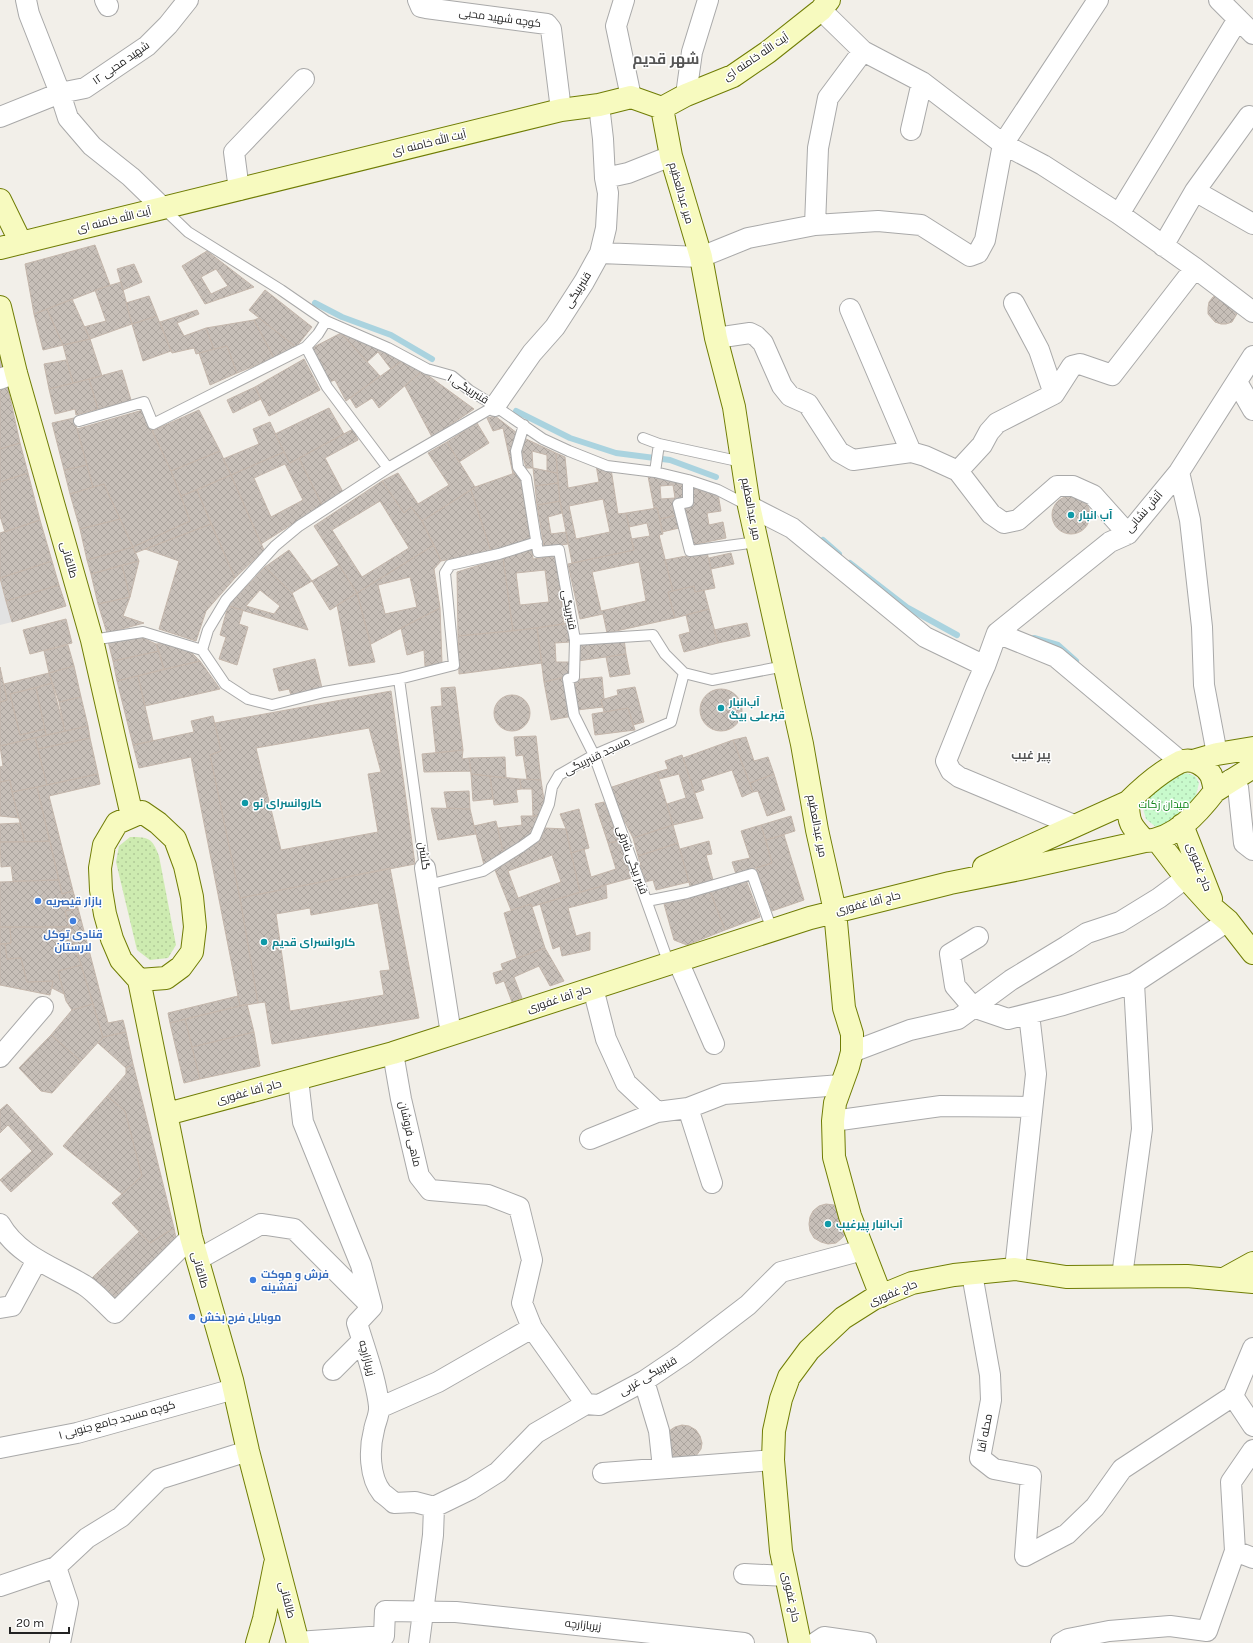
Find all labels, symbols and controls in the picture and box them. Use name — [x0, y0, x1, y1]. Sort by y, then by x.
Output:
street label: کوچه شهید محبی — [458, 6, 542, 30]
street label: آیت الله خامنه ای — [720, 29, 791, 84]
street label: شهید محبی ۱۲ — [90, 39, 152, 87]
district label: شهر قدیم — [633, 50, 699, 69]
street label: آیت الله خامنه ای — [390, 126, 468, 159]
street label: میر عبدالعظیم — [665, 161, 696, 226]
street label: آیت الله خامنه ای — [75, 203, 153, 236]
street label: قنبربیگی — [562, 270, 594, 310]
street label: قنبربیگی ۱ — [445, 371, 491, 407]
street label: میر عبدالعظیم — [738, 477, 763, 542]
street label: آتش نشانی — [1123, 489, 1166, 535]
place label: آب انبار — [1078, 509, 1113, 522]
marker: آب انبار — [1066, 510, 1076, 520]
street label: طالقانی — [58, 540, 80, 580]
street label: قنبربیگی — [559, 589, 579, 631]
place label: آب‌انبار قبرعلی بیگ — [728, 696, 785, 722]
marker: آب‌انبار قبرعلی بیگ — [716, 703, 726, 713]
street label: مسجد قنبربیگی — [562, 734, 632, 778]
district label: پیر غیب — [1011, 748, 1051, 764]
street label: میر عبدالعظیم — [804, 794, 829, 859]
place label: کاروانسرای نو — [253, 797, 322, 811]
marker: کاروانسرای نو — [240, 798, 250, 808]
park label: میدان زکات — [1139, 798, 1189, 811]
street label: قنبر بیگی شرقی — [614, 824, 650, 896]
street label: گلشن — [416, 841, 432, 871]
street label: حاج غفوری — [1183, 841, 1214, 893]
street label: حاج آقا غفوری — [834, 889, 902, 918]
place label: بازار قیصریه — [46, 895, 102, 908]
marker: بازار قیصریه — [33, 896, 43, 906]
marker: قنادی توکل لارستان — [68, 916, 78, 926]
place label: قنادی توکل لارستان — [43, 928, 103, 954]
place label: کاروانسرای قدیم — [272, 936, 355, 950]
marker: کاروانسرای قدیم — [259, 937, 269, 947]
street label: حاج آقا غفوری — [525, 983, 593, 1016]
street label: حاج آقا غفوری — [215, 1077, 283, 1108]
street label: ماهی فروشان — [396, 1100, 424, 1168]
place label: آب‌انبار پیرغیب — [836, 1218, 903, 1233]
marker: آب‌انبار پیرغیب — [823, 1219, 833, 1229]
street label: طالقانی — [189, 1250, 211, 1290]
place label: فرش و موکت نقشینه — [261, 1268, 329, 1294]
marker: فرش و موکت نقشینه — [248, 1275, 258, 1285]
street label: حاج غفوری — [867, 1277, 919, 1310]
place label: موبایل فرح بخش — [200, 1311, 281, 1325]
marker: موبایل فرح بخش — [187, 1312, 197, 1322]
street label: زیربازارچه — [356, 1339, 378, 1377]
street label: قنبربیگی غربی — [617, 1354, 679, 1398]
street label: کوچه مسجد جامع جنوبی ۱ — [57, 1398, 177, 1443]
street label: محله آقا — [975, 1413, 995, 1453]
street label: حاج غفوری — [778, 1571, 803, 1624]
street label: طالقانی — [276, 1580, 298, 1620]
scale bar — [10, 1609, 69, 1635]
text: 20 m — [16, 1616, 44, 1630]
street label: زیربازارچه — [564, 1617, 602, 1633]

